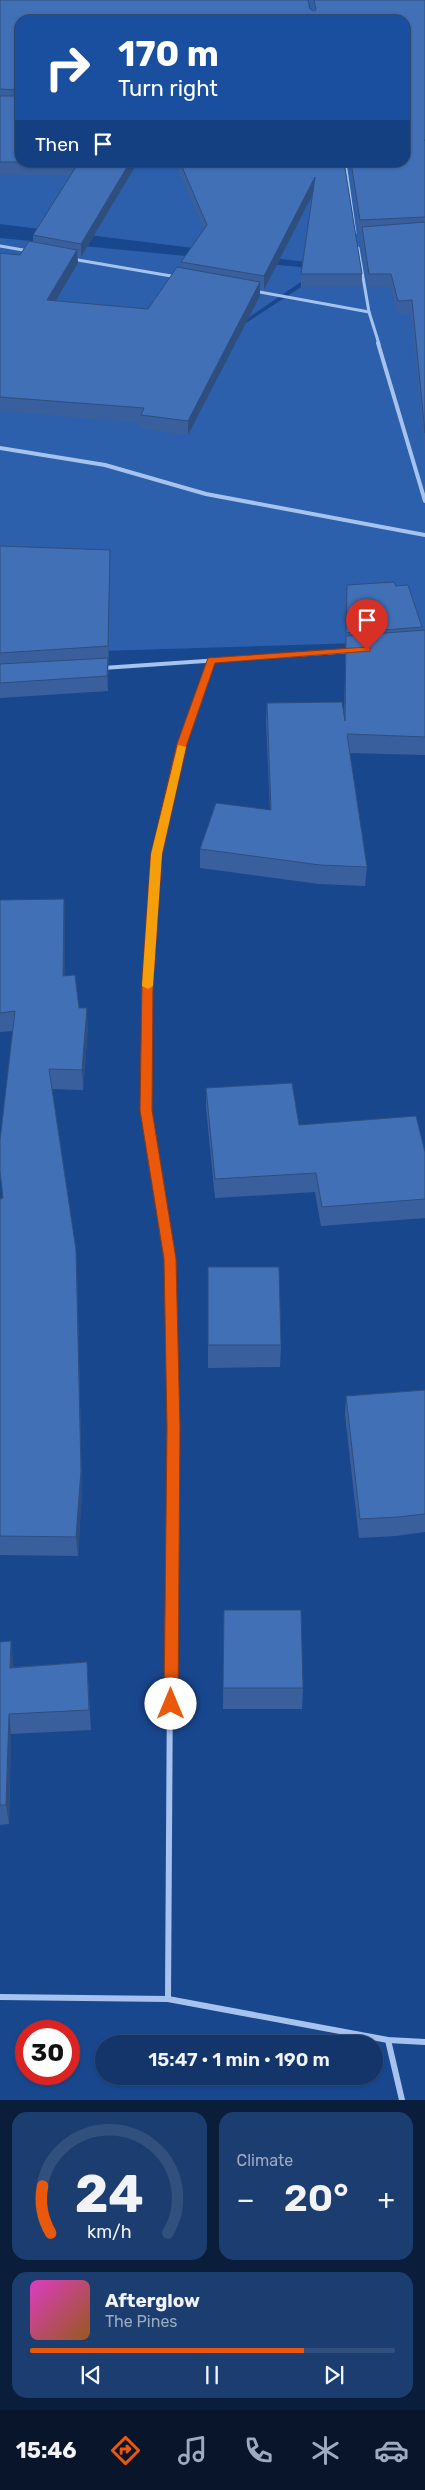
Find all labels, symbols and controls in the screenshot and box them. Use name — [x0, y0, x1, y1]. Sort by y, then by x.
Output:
text: 170 m — [118, 33, 219, 75]
icon: right — [35, 35, 100, 100]
text: Turn right — [118, 75, 218, 102]
icon: arrive — [89, 130, 117, 158]
text: Then — [35, 133, 79, 156]
pin — [346, 599, 388, 650]
icon: arrive — [353, 606, 381, 634]
position arrow — [144, 1677, 196, 1729]
speed limit sign: 30 — [15, 2020, 80, 2085]
text: 15:47 · 1 min · 190 m — [148, 2048, 330, 2071]
text: Climate — [237, 2151, 293, 2170]
text: 24 — [75, 2163, 144, 2225]
text: 20° — [284, 2175, 349, 2221]
text: − — [237, 2183, 255, 2216]
text: + — [378, 2183, 395, 2216]
text: km/h — [87, 2221, 132, 2242]
text: Afterglow — [105, 2289, 200, 2312]
text: The Pines — [105, 2312, 178, 2331]
icon: previous — [77, 2361, 105, 2389]
icon: pause — [198, 2361, 226, 2389]
icon: next — [320, 2361, 348, 2389]
icon: directions — [108, 2433, 143, 2468]
icon: music — [175, 2433, 210, 2468]
icon: phone — [241, 2433, 276, 2468]
icon: climate — [308, 2433, 343, 2468]
icon: car — [374, 2433, 409, 2468]
text: 15:46 — [16, 2437, 77, 2464]

